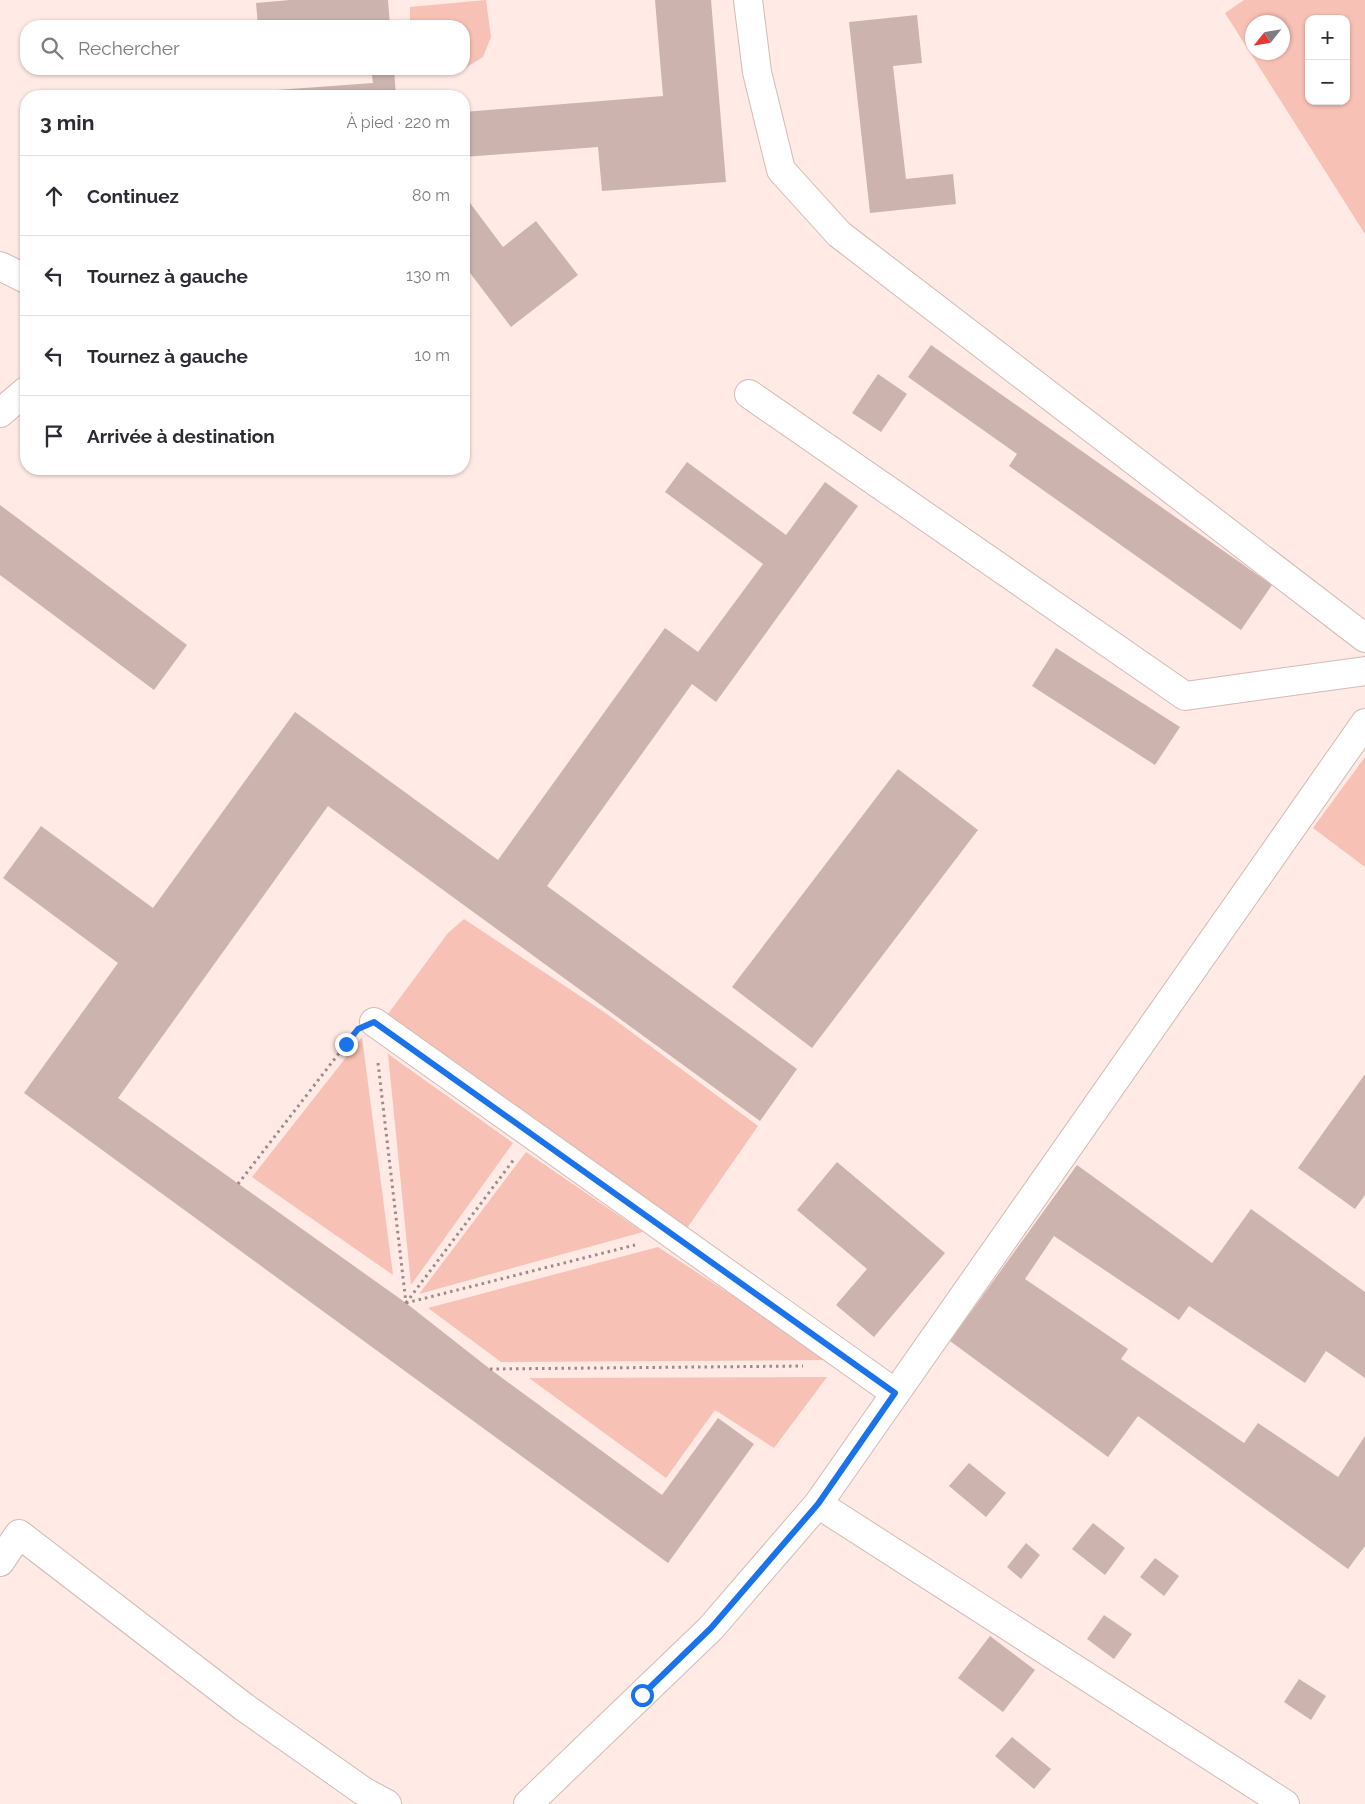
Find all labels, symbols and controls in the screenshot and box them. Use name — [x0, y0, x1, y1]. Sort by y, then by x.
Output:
north arrow — [1245, 15, 1290, 60]
map controls — [1305, 15, 1350, 105]
button: + — [1305, 15, 1350, 60]
search box — [20, 20, 470, 75]
icon: search — [38, 34, 66, 62]
text: Rechercher — [78, 37, 180, 59]
button: − — [1305, 60, 1350, 105]
text: 3 min — [40, 110, 94, 135]
text: À pied · 220 m — [346, 113, 450, 132]
icon: ahead — [40, 182, 68, 210]
text: Continuez — [87, 185, 179, 207]
text: 80 m — [412, 186, 450, 205]
icon: left — [40, 262, 68, 290]
text: Tournez à gauche — [87, 265, 248, 287]
text: 130 m — [406, 266, 450, 285]
icon: left — [40, 342, 68, 370]
text: Tournez à gauche — [87, 345, 248, 367]
text: 10 m — [415, 346, 450, 365]
icon: arrive — [40, 422, 68, 450]
text: Arrivée à destination — [87, 425, 275, 447]
route end — [335, 1033, 358, 1056]
route start — [631, 1684, 654, 1707]

